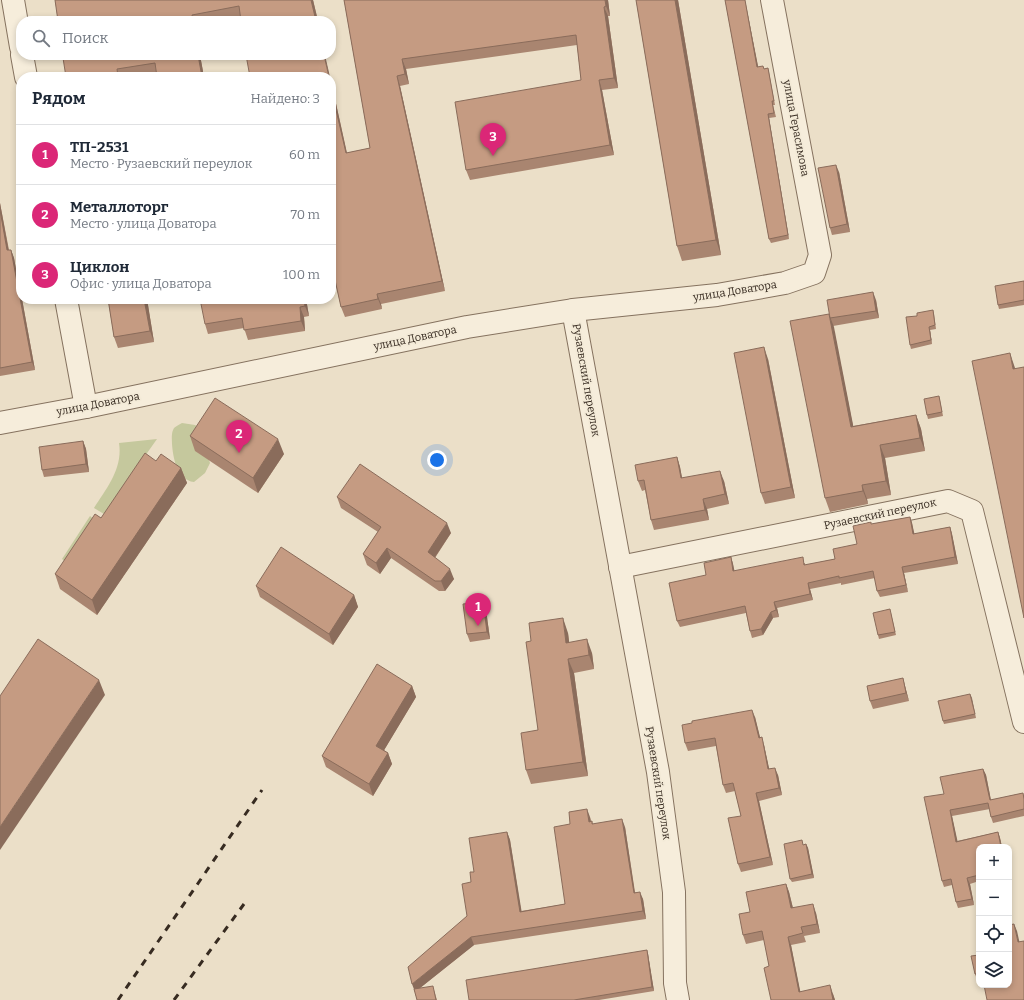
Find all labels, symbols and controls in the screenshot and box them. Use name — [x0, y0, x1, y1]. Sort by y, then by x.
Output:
search box — [16, 16, 336, 60]
icon: search — [30, 27, 52, 49]
text: Поиск — [62, 29, 108, 47]
street label: улица Герасимова — [780, 78, 812, 177]
text: Рядом — [32, 88, 85, 109]
text: Найдено: 3 — [251, 91, 320, 106]
pin: 3 — [480, 123, 506, 156]
text: ТП-2531 — [70, 138, 128, 156]
text: 1 — [42, 147, 48, 162]
text: 60 m — [289, 147, 320, 162]
text: Место · Рузаевский переулок — [70, 156, 252, 171]
text: Металлоторг — [70, 198, 168, 216]
text: 2 — [41, 207, 49, 222]
text: 70 m — [290, 207, 320, 222]
text: Место · улица Доватора — [70, 216, 217, 231]
text: Циклон — [70, 258, 129, 276]
text: 3 — [41, 267, 49, 282]
text: 100 m — [283, 267, 320, 282]
text: Офис · улица Доватора — [70, 276, 212, 291]
street label: улица Доватора — [691, 278, 778, 304]
street label: Рузаевский переулок — [570, 322, 602, 438]
street label: улица Доватора — [371, 323, 458, 353]
street label: улица Доватора — [54, 390, 141, 419]
pin: 2 — [226, 420, 252, 453]
your location — [427, 450, 447, 470]
street label: Рузаевский переулок — [823, 496, 938, 532]
pin: 1 — [465, 593, 491, 626]
street label: Рузаевский переулок — [643, 725, 673, 841]
map controls — [976, 844, 1012, 988]
button: + — [976, 844, 1012, 880]
button: − — [976, 880, 1012, 916]
button: locate — [976, 916, 1012, 952]
button: layers — [976, 952, 1012, 988]

